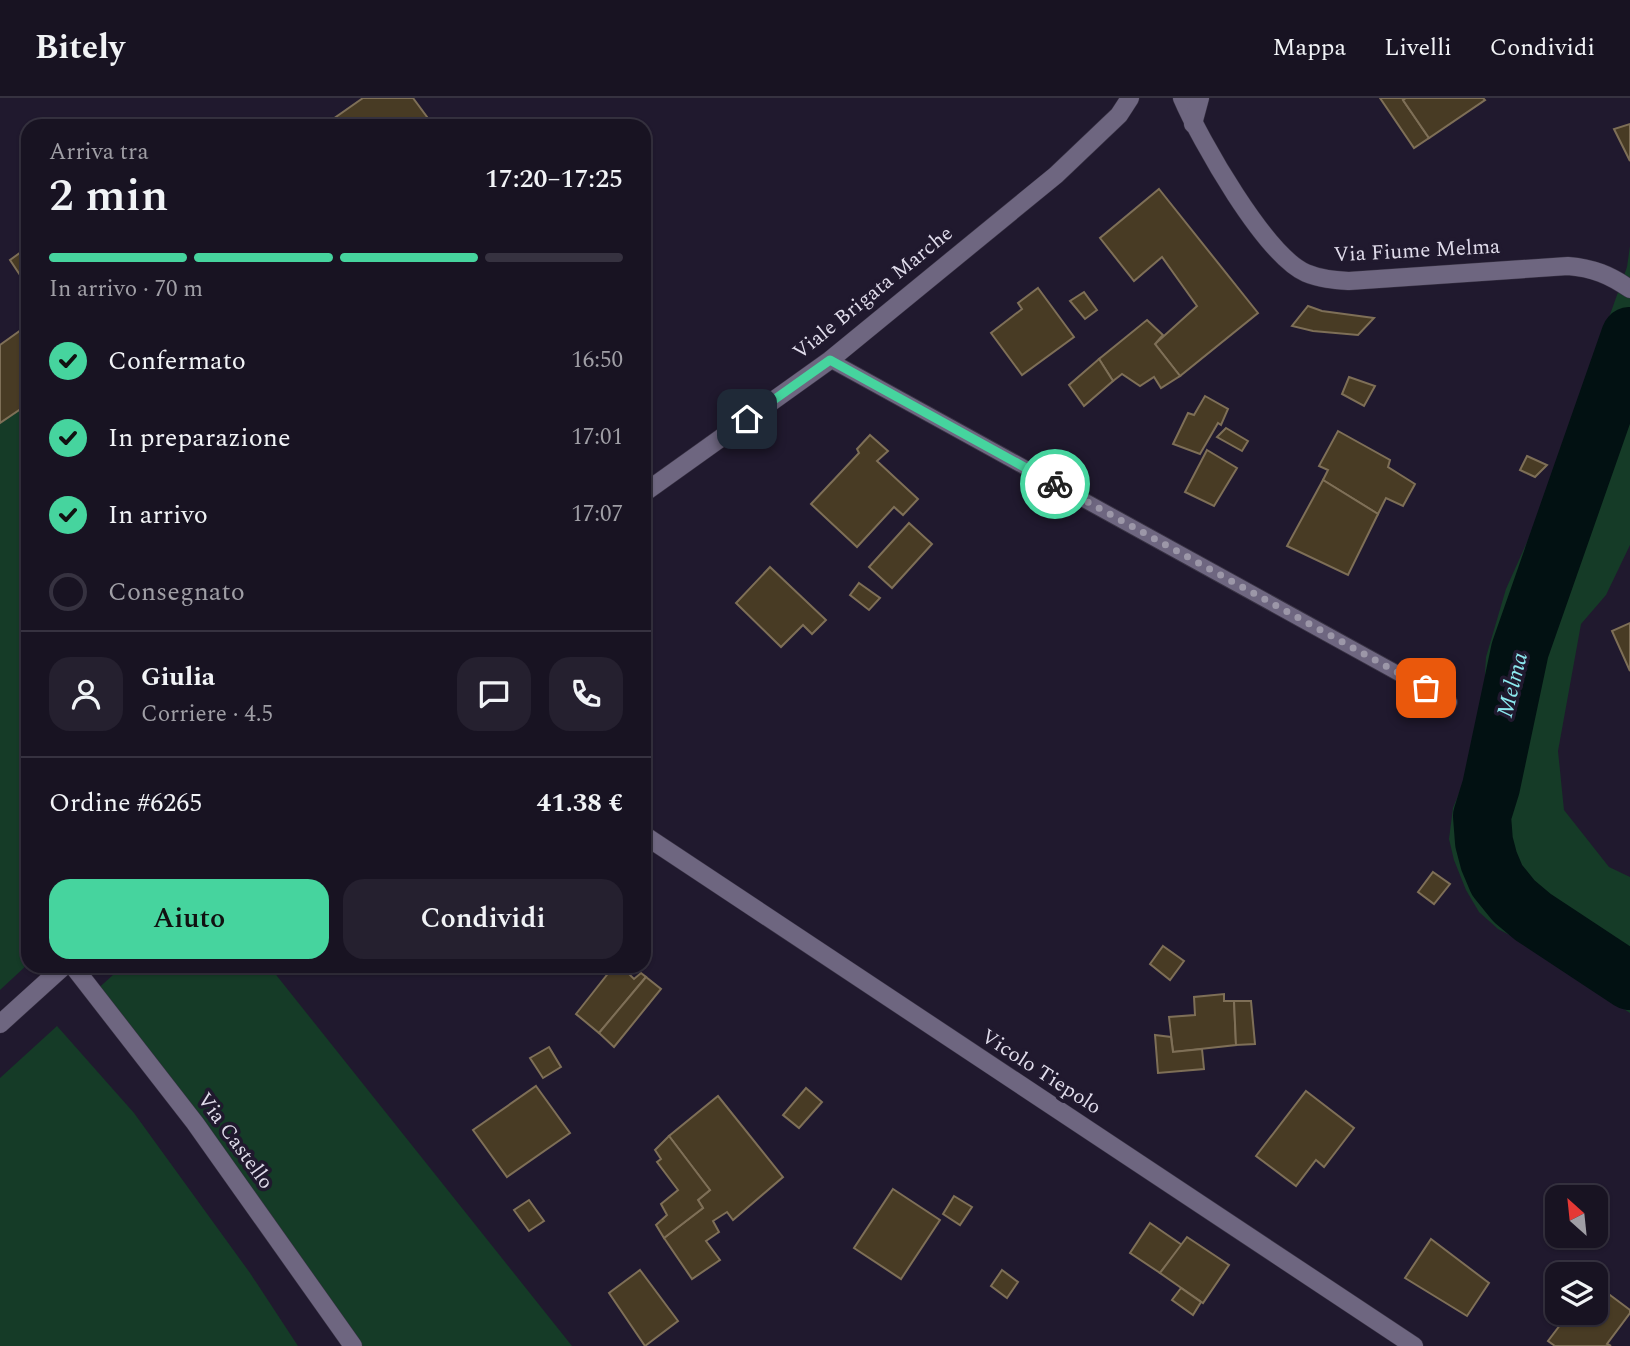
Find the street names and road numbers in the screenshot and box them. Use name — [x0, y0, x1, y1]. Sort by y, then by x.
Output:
street label: Viale Brigata Marche — [786, 218, 960, 368]
street label: Via Fiume Melma — [1333, 231, 1502, 271]
street label: Vicolo Tiepolo — [974, 1021, 1108, 1123]
street label: Via Castello — [189, 1086, 281, 1196]

